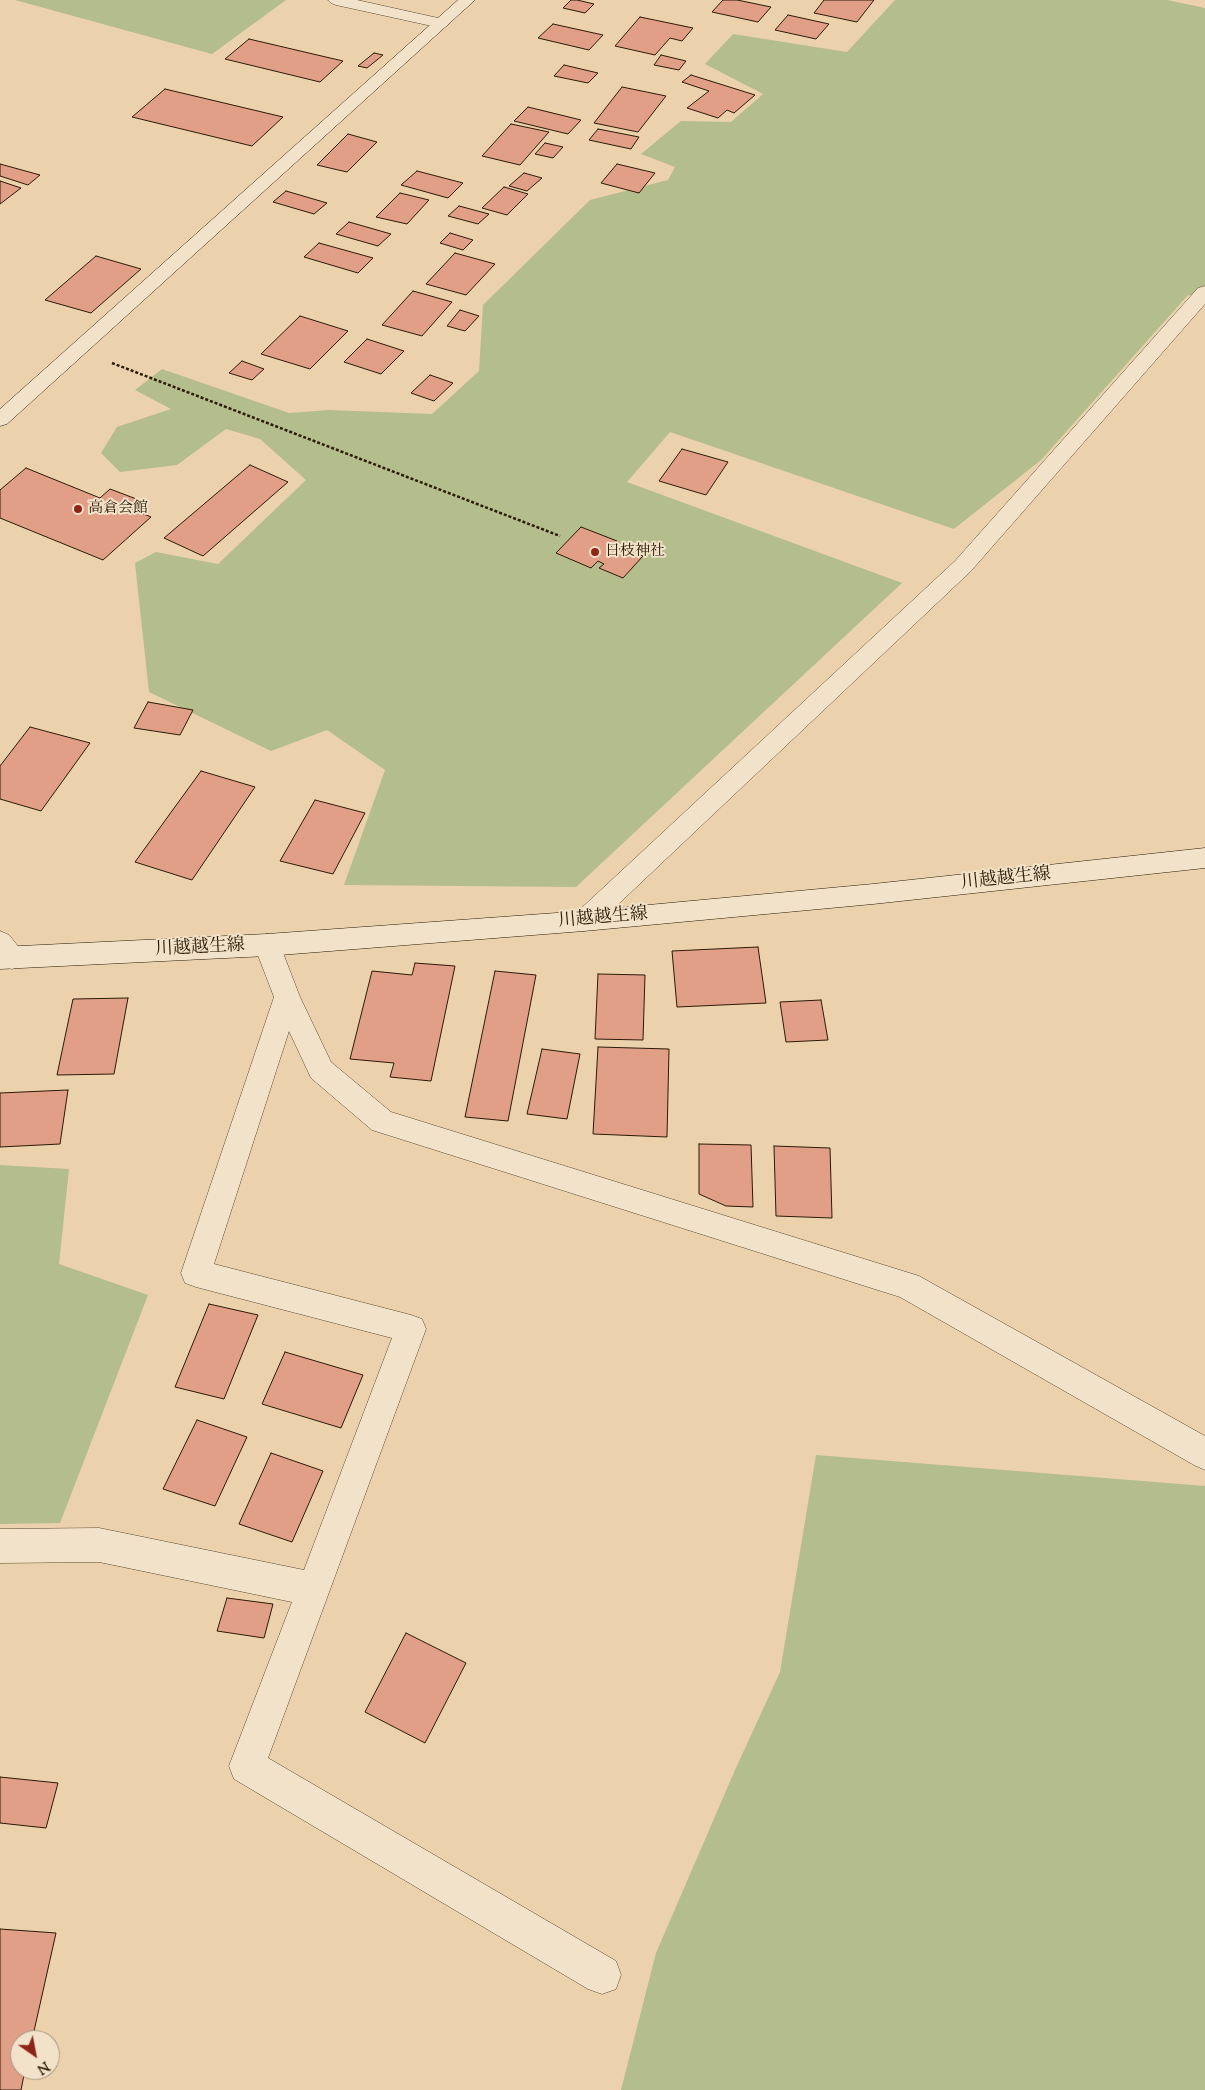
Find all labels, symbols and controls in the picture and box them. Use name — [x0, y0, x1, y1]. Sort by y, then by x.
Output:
place label: 高倉会館 — [88, 500, 148, 518]
marker: 高倉会館 — [72, 503, 84, 515]
place label: 日枝神社 — [605, 543, 665, 561]
marker: 日枝神社 — [589, 546, 601, 558]
street label: 川越越生線 — [960, 865, 1052, 895]
street label: 川越越生線 — [557, 904, 649, 934]
street label: 川越越生線 — [154, 936, 246, 962]
north arrow — [10, 2030, 60, 2080]
text: N — [32, 2055, 53, 2078]

